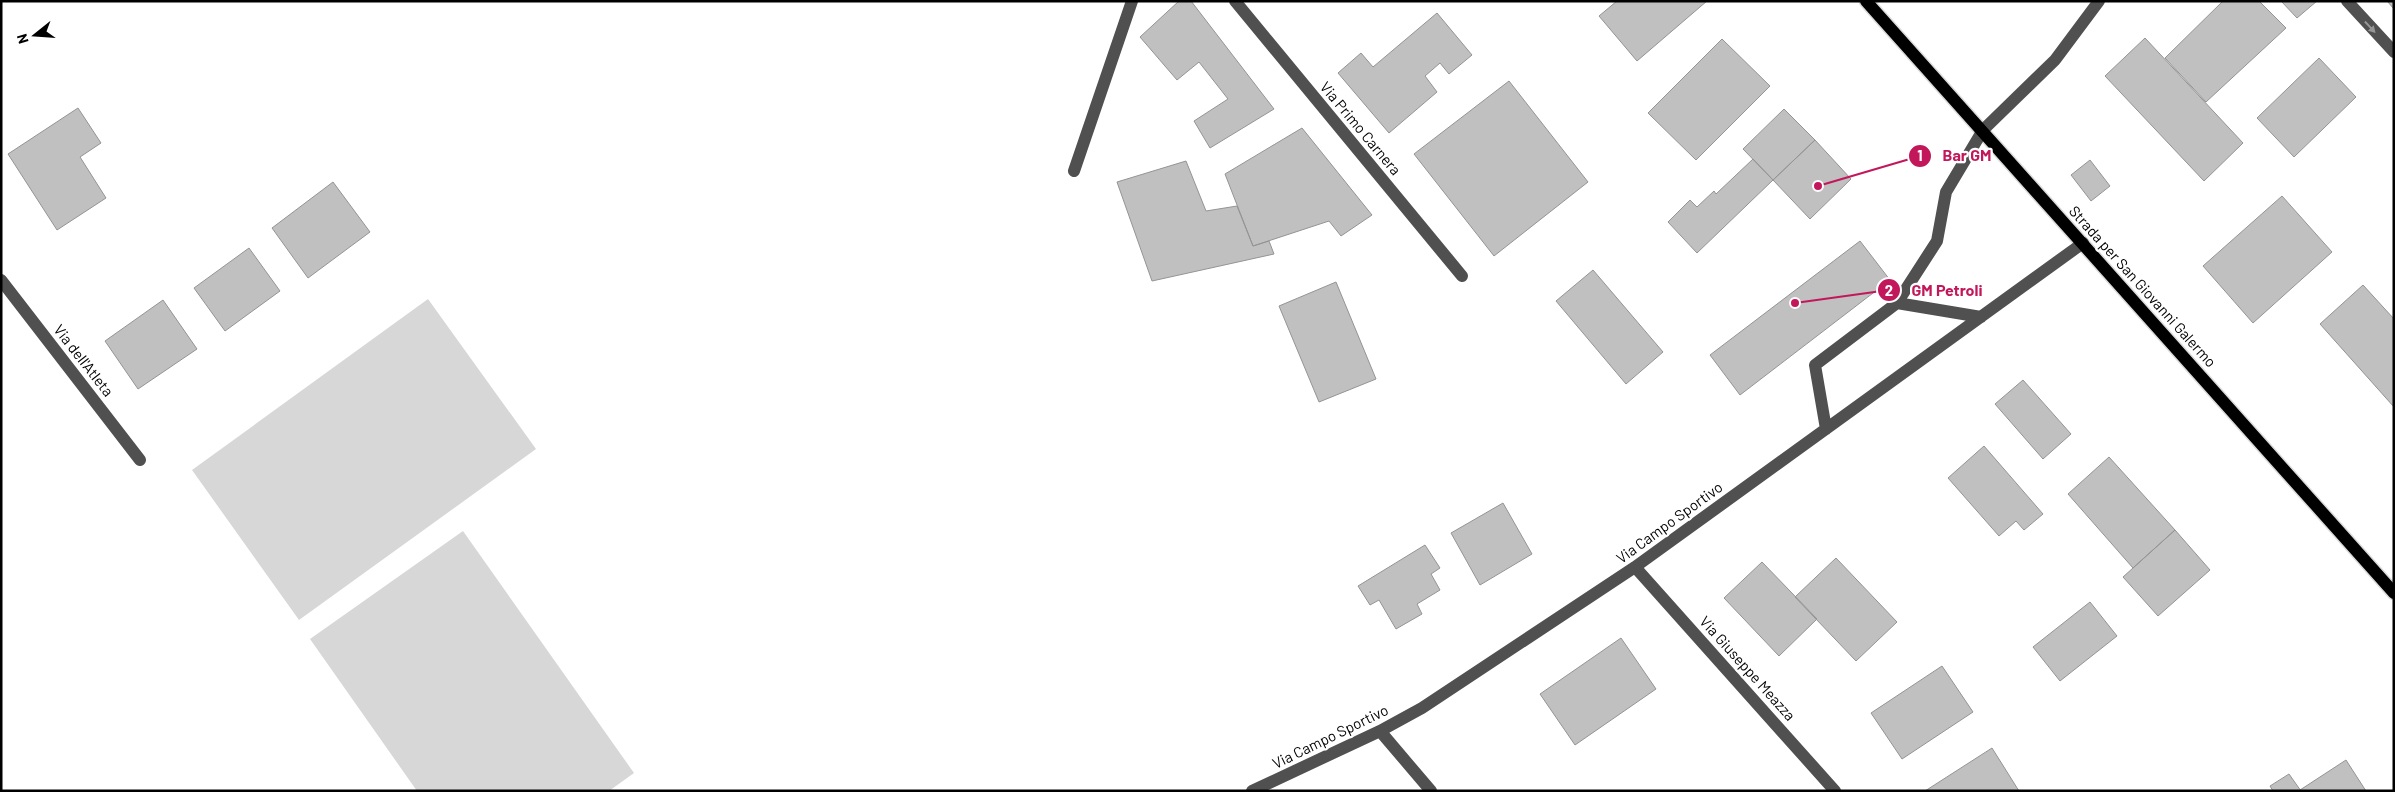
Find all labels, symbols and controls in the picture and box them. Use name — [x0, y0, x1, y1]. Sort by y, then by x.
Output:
north arrow — [10, 10, 60, 60]
one-way arrow — [2364, 20, 2376, 32]
text: N — [13, 32, 32, 46]
street label: Via Primo Carnera — [1317, 78, 1405, 178]
callout: Bar GM — [1907, 140, 2001, 171]
text: Bar GM — [1943, 145, 1991, 164]
text: 1 — [1917, 146, 1923, 164]
street label: Strada per San Giovanni Galermo — [2066, 202, 2220, 370]
callout: GM Petroli — [1876, 275, 1992, 306]
text: GM Petroli — [1912, 280, 1982, 299]
text: 2 — [1885, 281, 1893, 299]
street label: Via dell'Atleta — [50, 320, 118, 400]
street label: Via Campo Sportivo — [1612, 477, 1726, 567]
street label: Via Giuseppe Meazza — [1696, 612, 1800, 724]
street label: Via Campo Sportivo — [1269, 700, 1391, 772]

